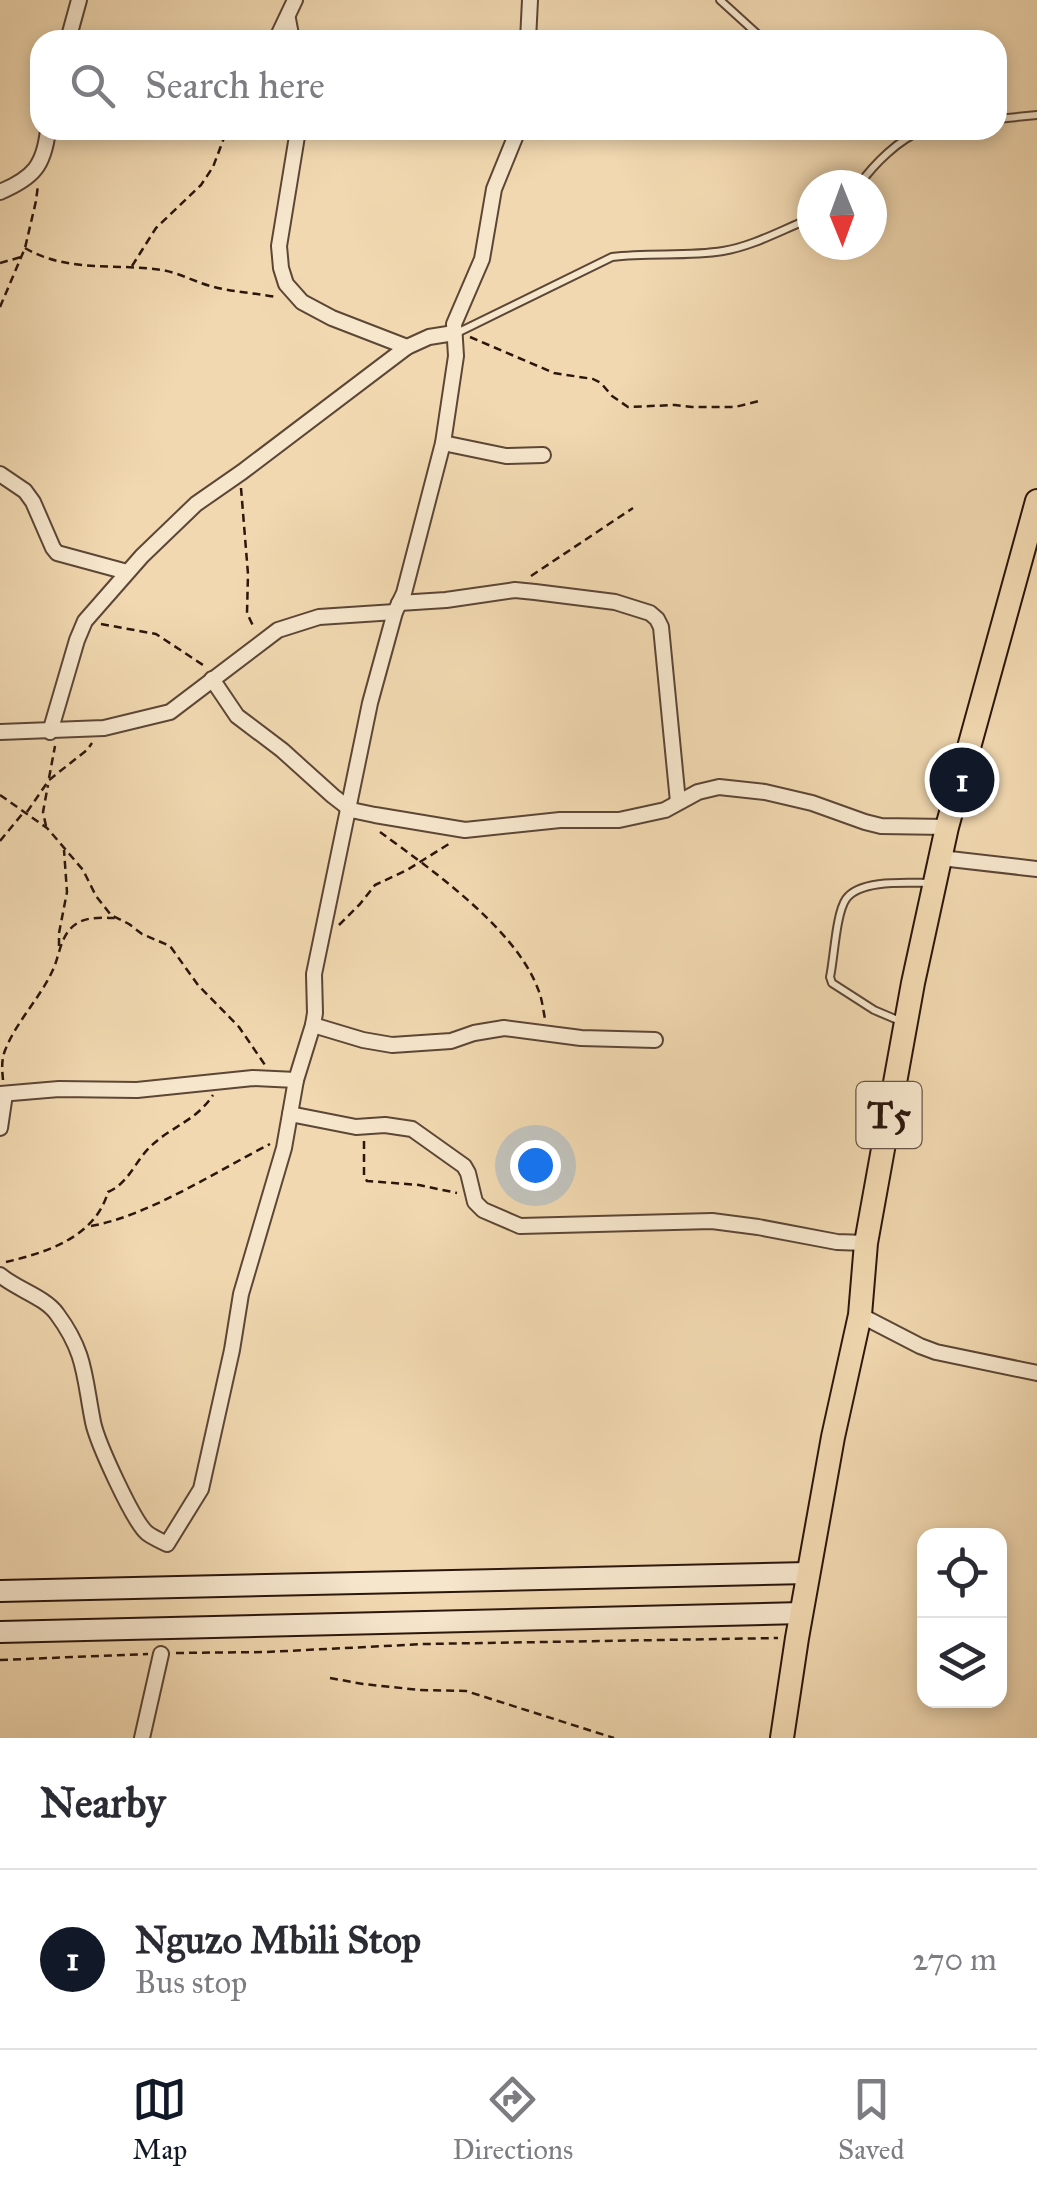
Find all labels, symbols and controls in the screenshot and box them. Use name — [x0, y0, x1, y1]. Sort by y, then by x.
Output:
search box — [30, 30, 1007, 140]
icon: search — [65, 58, 120, 113]
text: Search here — [145, 62, 325, 108]
north arrow — [797, 170, 887, 260]
pin: 1 — [930, 742, 994, 818]
road number: T5 — [856, 1082, 922, 1148]
your location — [510, 1140, 561, 1191]
map controls — [917, 1528, 1007, 1708]
button: locate — [917, 1528, 1007, 1618]
button: layers — [917, 1618, 1007, 1708]
text: Nearby — [40, 1777, 165, 1829]
text: Nguzo Mbili Stop — [135, 1917, 421, 1963]
text: 1 — [66, 1940, 79, 1979]
text: 270 m — [913, 1940, 997, 1979]
text: Bus stop — [135, 1963, 247, 2002]
tab: Map — [132, 2072, 187, 2167]
tab: Directions — [452, 2072, 573, 2167]
tab: Saved — [838, 2072, 905, 2167]

